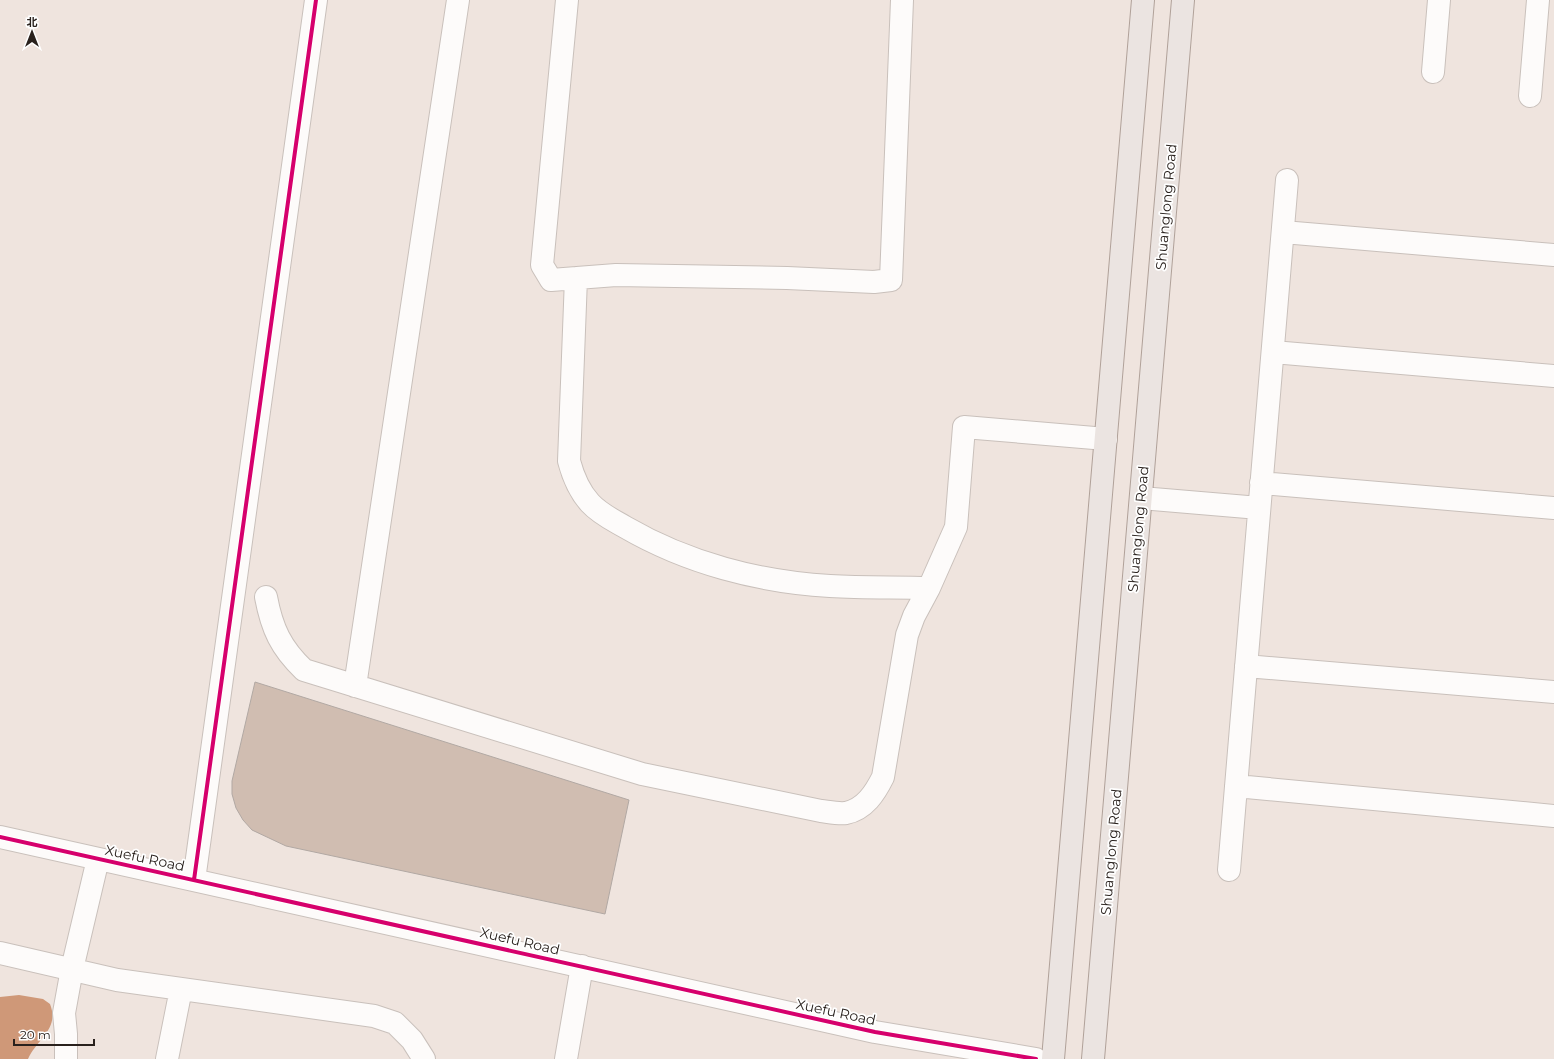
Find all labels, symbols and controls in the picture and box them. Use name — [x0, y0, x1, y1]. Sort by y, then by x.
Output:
north arrow — [12, 12, 52, 52]
text: 北 — [27, 15, 38, 29]
street label: Shuanglong Road — [1152, 143, 1180, 271]
street label: Shuanglong Road — [1124, 465, 1152, 593]
street label: Shuanglong Road — [1097, 788, 1125, 916]
street label: Xuefu Road — [103, 841, 187, 875]
street label: Xuefu Road — [478, 923, 562, 959]
street label: Xuefu Road — [794, 995, 878, 1029]
scale bar — [14, 1021, 94, 1047]
text: 20 m — [20, 1027, 51, 1042]

